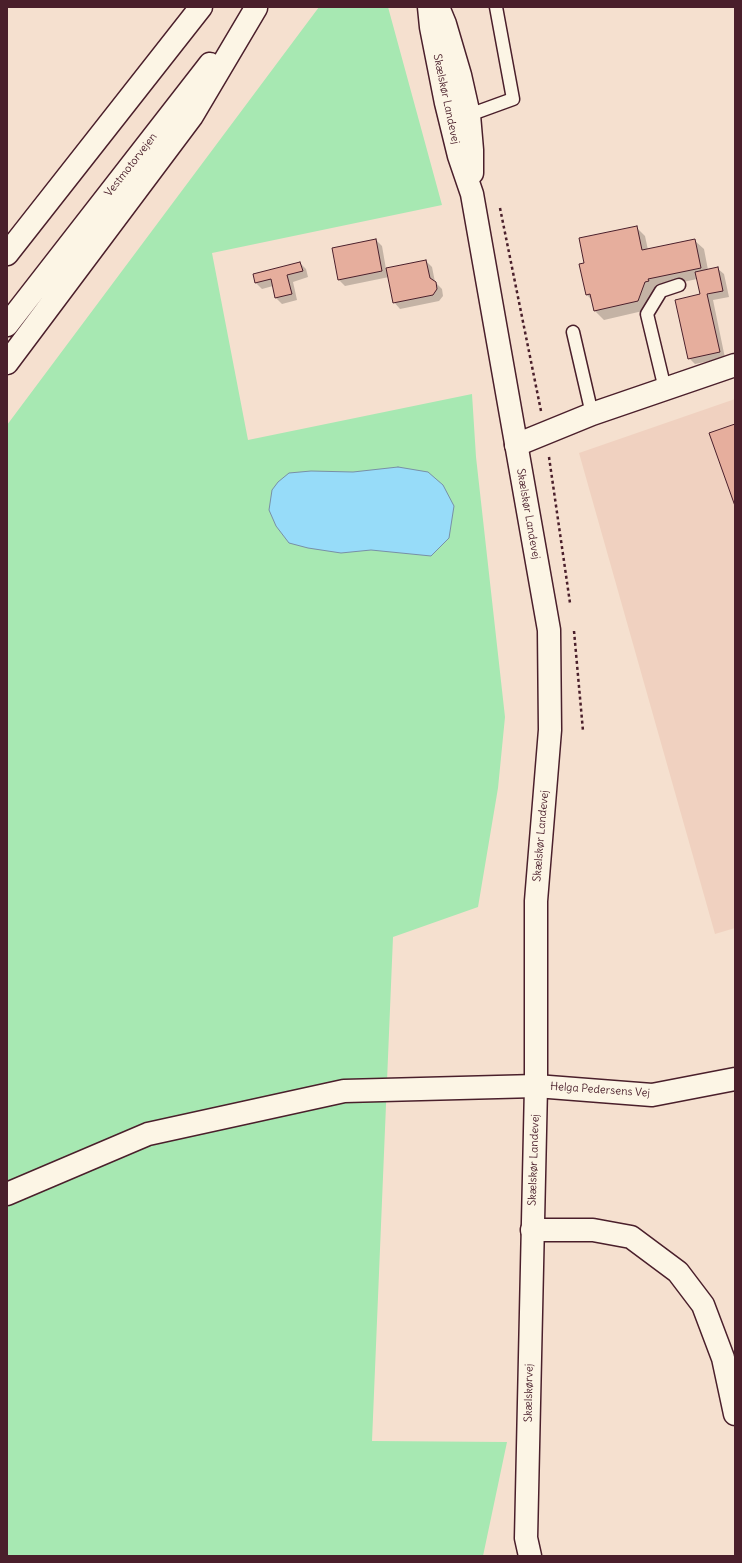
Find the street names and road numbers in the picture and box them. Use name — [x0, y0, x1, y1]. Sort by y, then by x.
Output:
street label: Skælskør Landevej — [430, 53, 462, 145]
street label: Vestmotorvejen — [102, 131, 160, 199]
street label: Skælskør Landevej — [514, 468, 542, 560]
street label: Skælskør Landevej — [530, 790, 552, 882]
street label: Helga Pedersens Vej — [550, 1080, 650, 1100]
street label: Skælskør Landevej — [526, 1114, 542, 1206]
street label: Skælskørvej — [522, 1364, 536, 1422]

